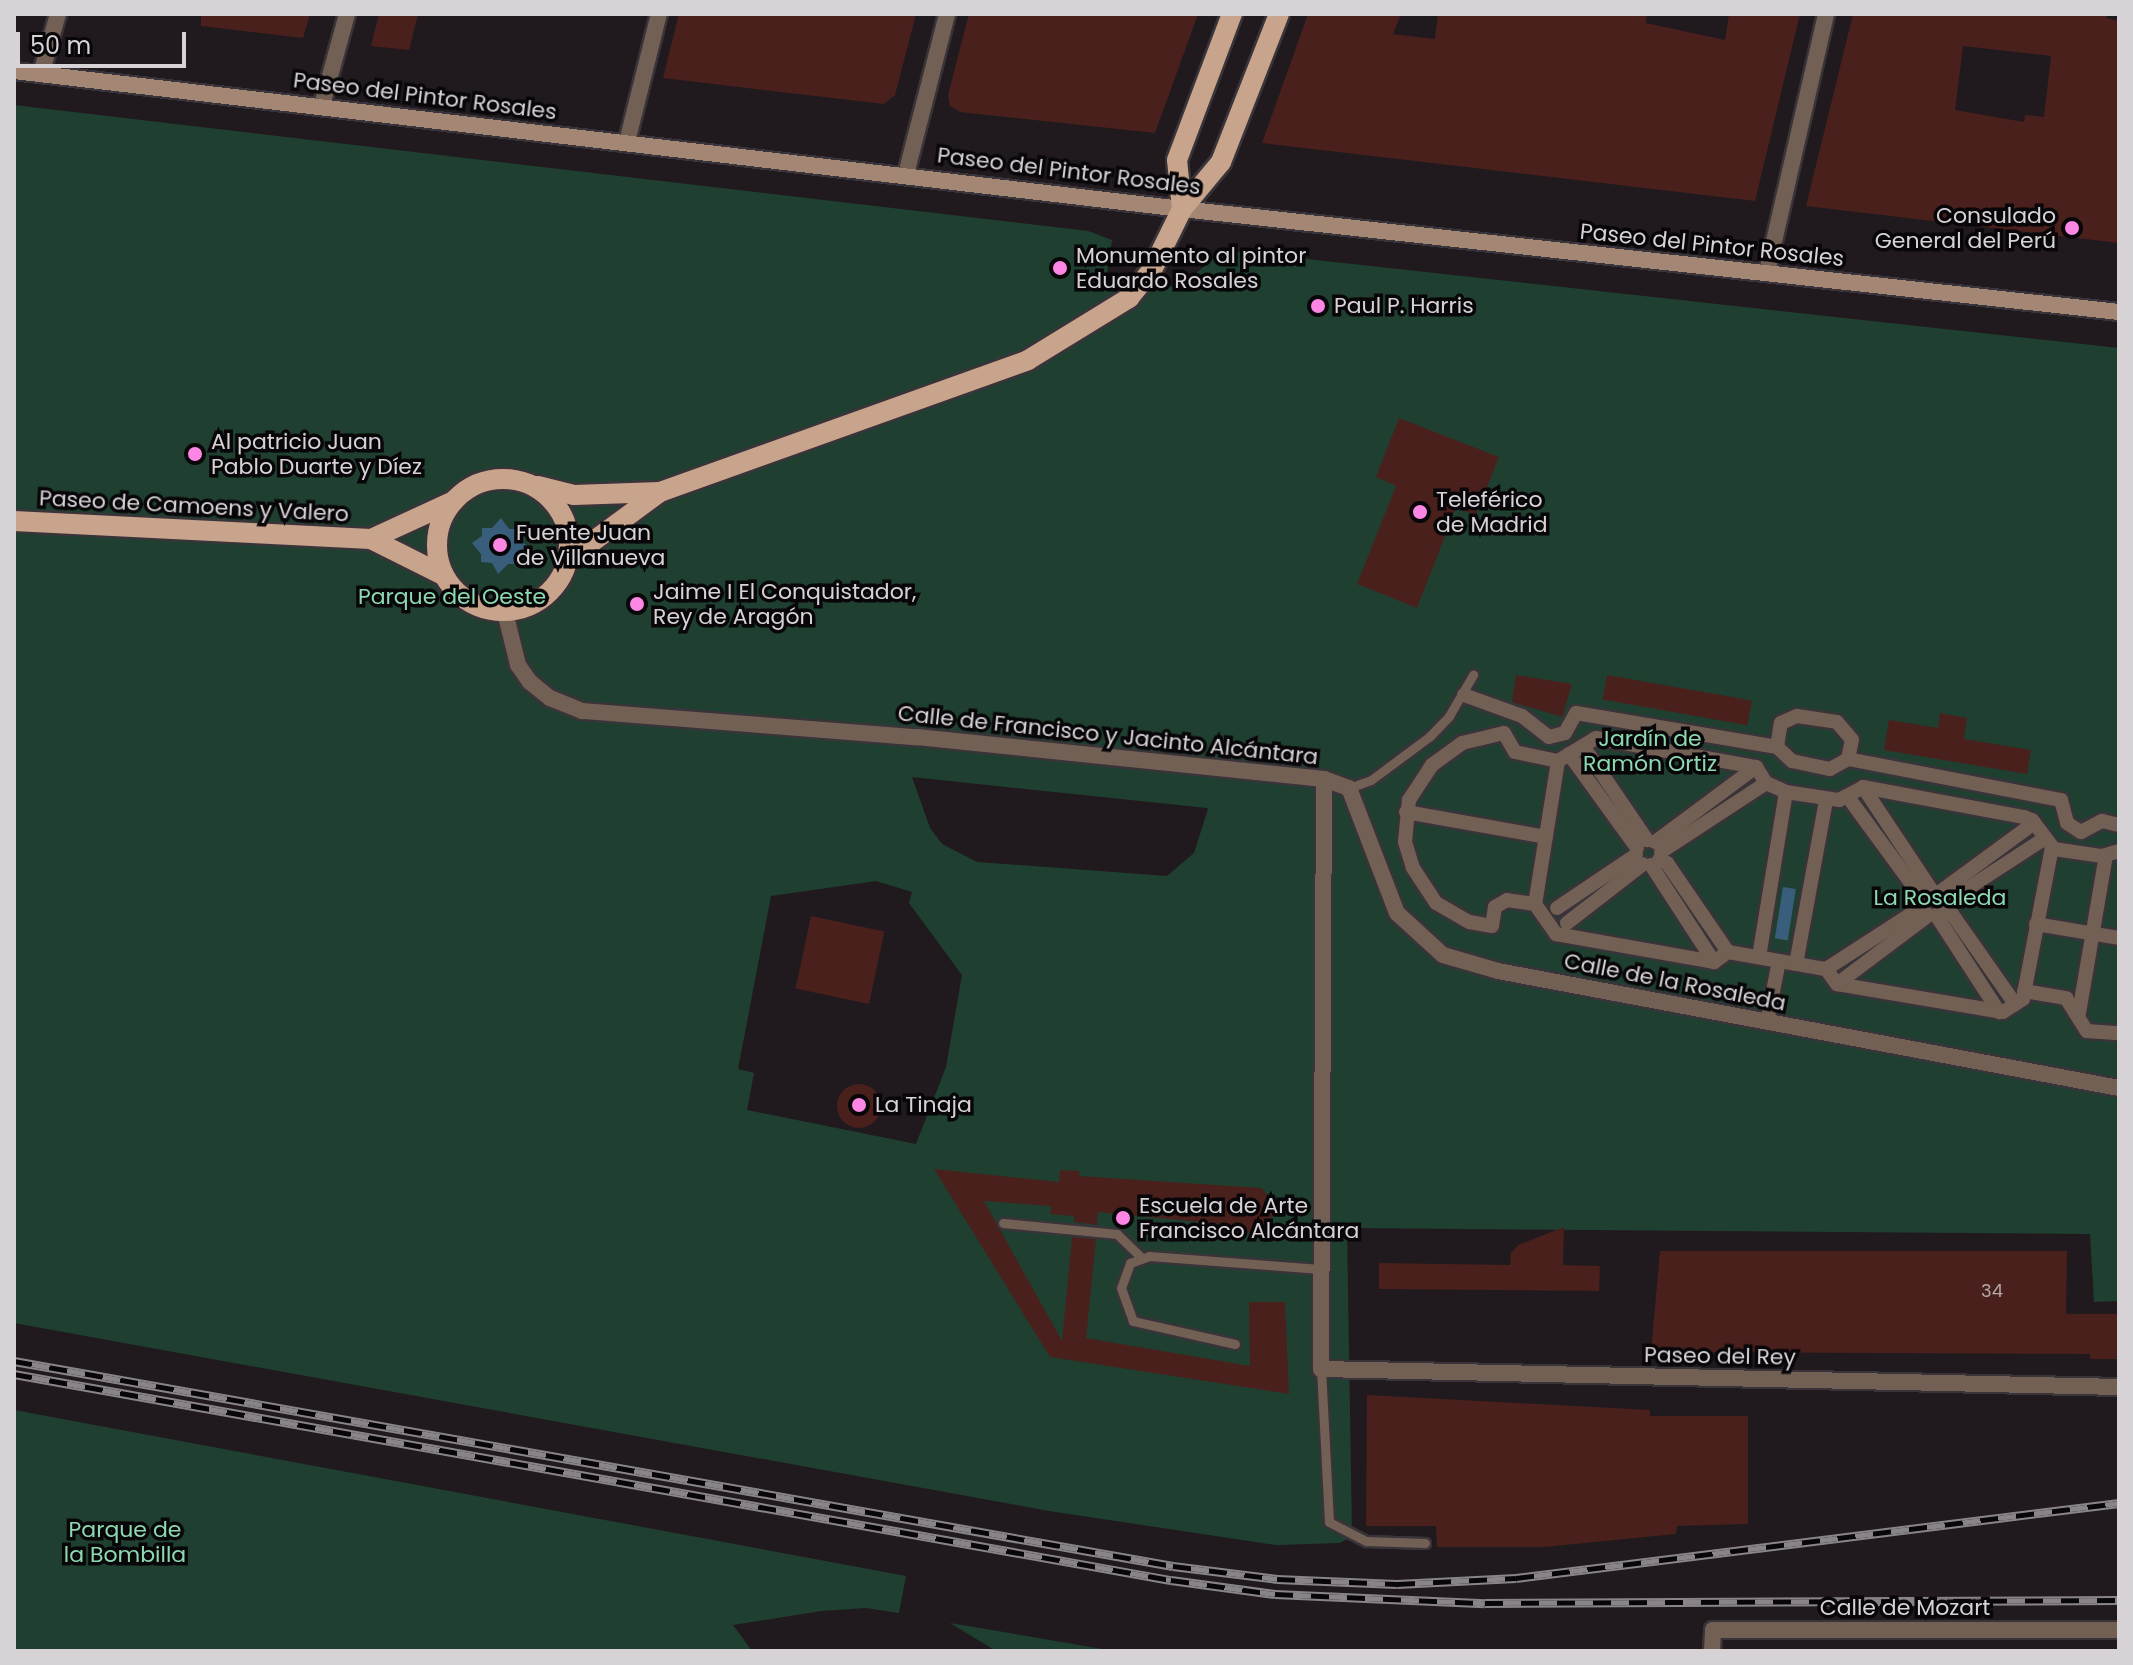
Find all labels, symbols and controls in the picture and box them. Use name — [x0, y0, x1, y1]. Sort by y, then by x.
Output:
scale bar — [20, 16, 190, 66]
text: 50 m — [30, 29, 91, 62]
street label: Paseo del Pintor Rosales — [292, 67, 558, 125]
street label: Paseo del Pintor Rosales — [936, 142, 1202, 200]
place label: Consulado General del Perú — [1875, 202, 2056, 254]
street label: Paseo del Pintor Rosales — [1579, 218, 1845, 272]
marker: Consulado General del Perú — [2063, 219, 2081, 237]
place label: Monumento al pintor Eduardo Rosales — [1076, 242, 1306, 294]
marker: Monumento al pintor Eduardo Rosales — [1051, 259, 1069, 277]
place label: Paul P. Harris — [1334, 293, 1474, 319]
marker: Paul P. Harris — [1309, 297, 1327, 315]
place label: Al patricio Juan Pablo Duarte y Díez — [211, 428, 422, 480]
marker: Al patricio Juan Pablo Duarte y Díez — [186, 445, 204, 463]
street label: Paseo de Camoens y Valero — [38, 485, 350, 527]
place label: Teleférico de Madrid — [1436, 486, 1548, 538]
marker: Teleférico de Madrid — [1411, 503, 1429, 521]
place label: Fuente Juan de Villanueva — [516, 519, 665, 570]
marker: Fuente Juan de Villanueva — [491, 536, 509, 554]
place label: Jaime I El Conquistador, Rey de Aragón — [653, 578, 916, 630]
park label: Parque del Oeste — [358, 584, 546, 610]
marker: Jaime I El Conquistador, Rey de Aragón — [628, 595, 646, 613]
street label: Calle de Francisco y Jacinto Alcántara — [897, 700, 1319, 770]
park label: Jardín de Ramón Ortiz — [1583, 725, 1717, 776]
park label: La Rosaleda — [1874, 885, 2006, 911]
street label: Calle de la Rosaleda — [1562, 948, 1788, 1016]
place label: La Tinaja — [875, 1092, 972, 1118]
marker: La Tinaja — [850, 1096, 868, 1114]
place label: Escuela de Arte Francisco Alcántara — [1139, 1192, 1359, 1244]
marker: Escuela de Arte Francisco Alcántara — [1114, 1209, 1132, 1227]
house number: 34 — [1981, 1280, 2003, 1302]
street label: Paseo del Rey — [1644, 1341, 1796, 1371]
park label: Parque de la Bombilla — [64, 1516, 186, 1568]
street label: Calle de Mozart — [1820, 1595, 1990, 1621]

